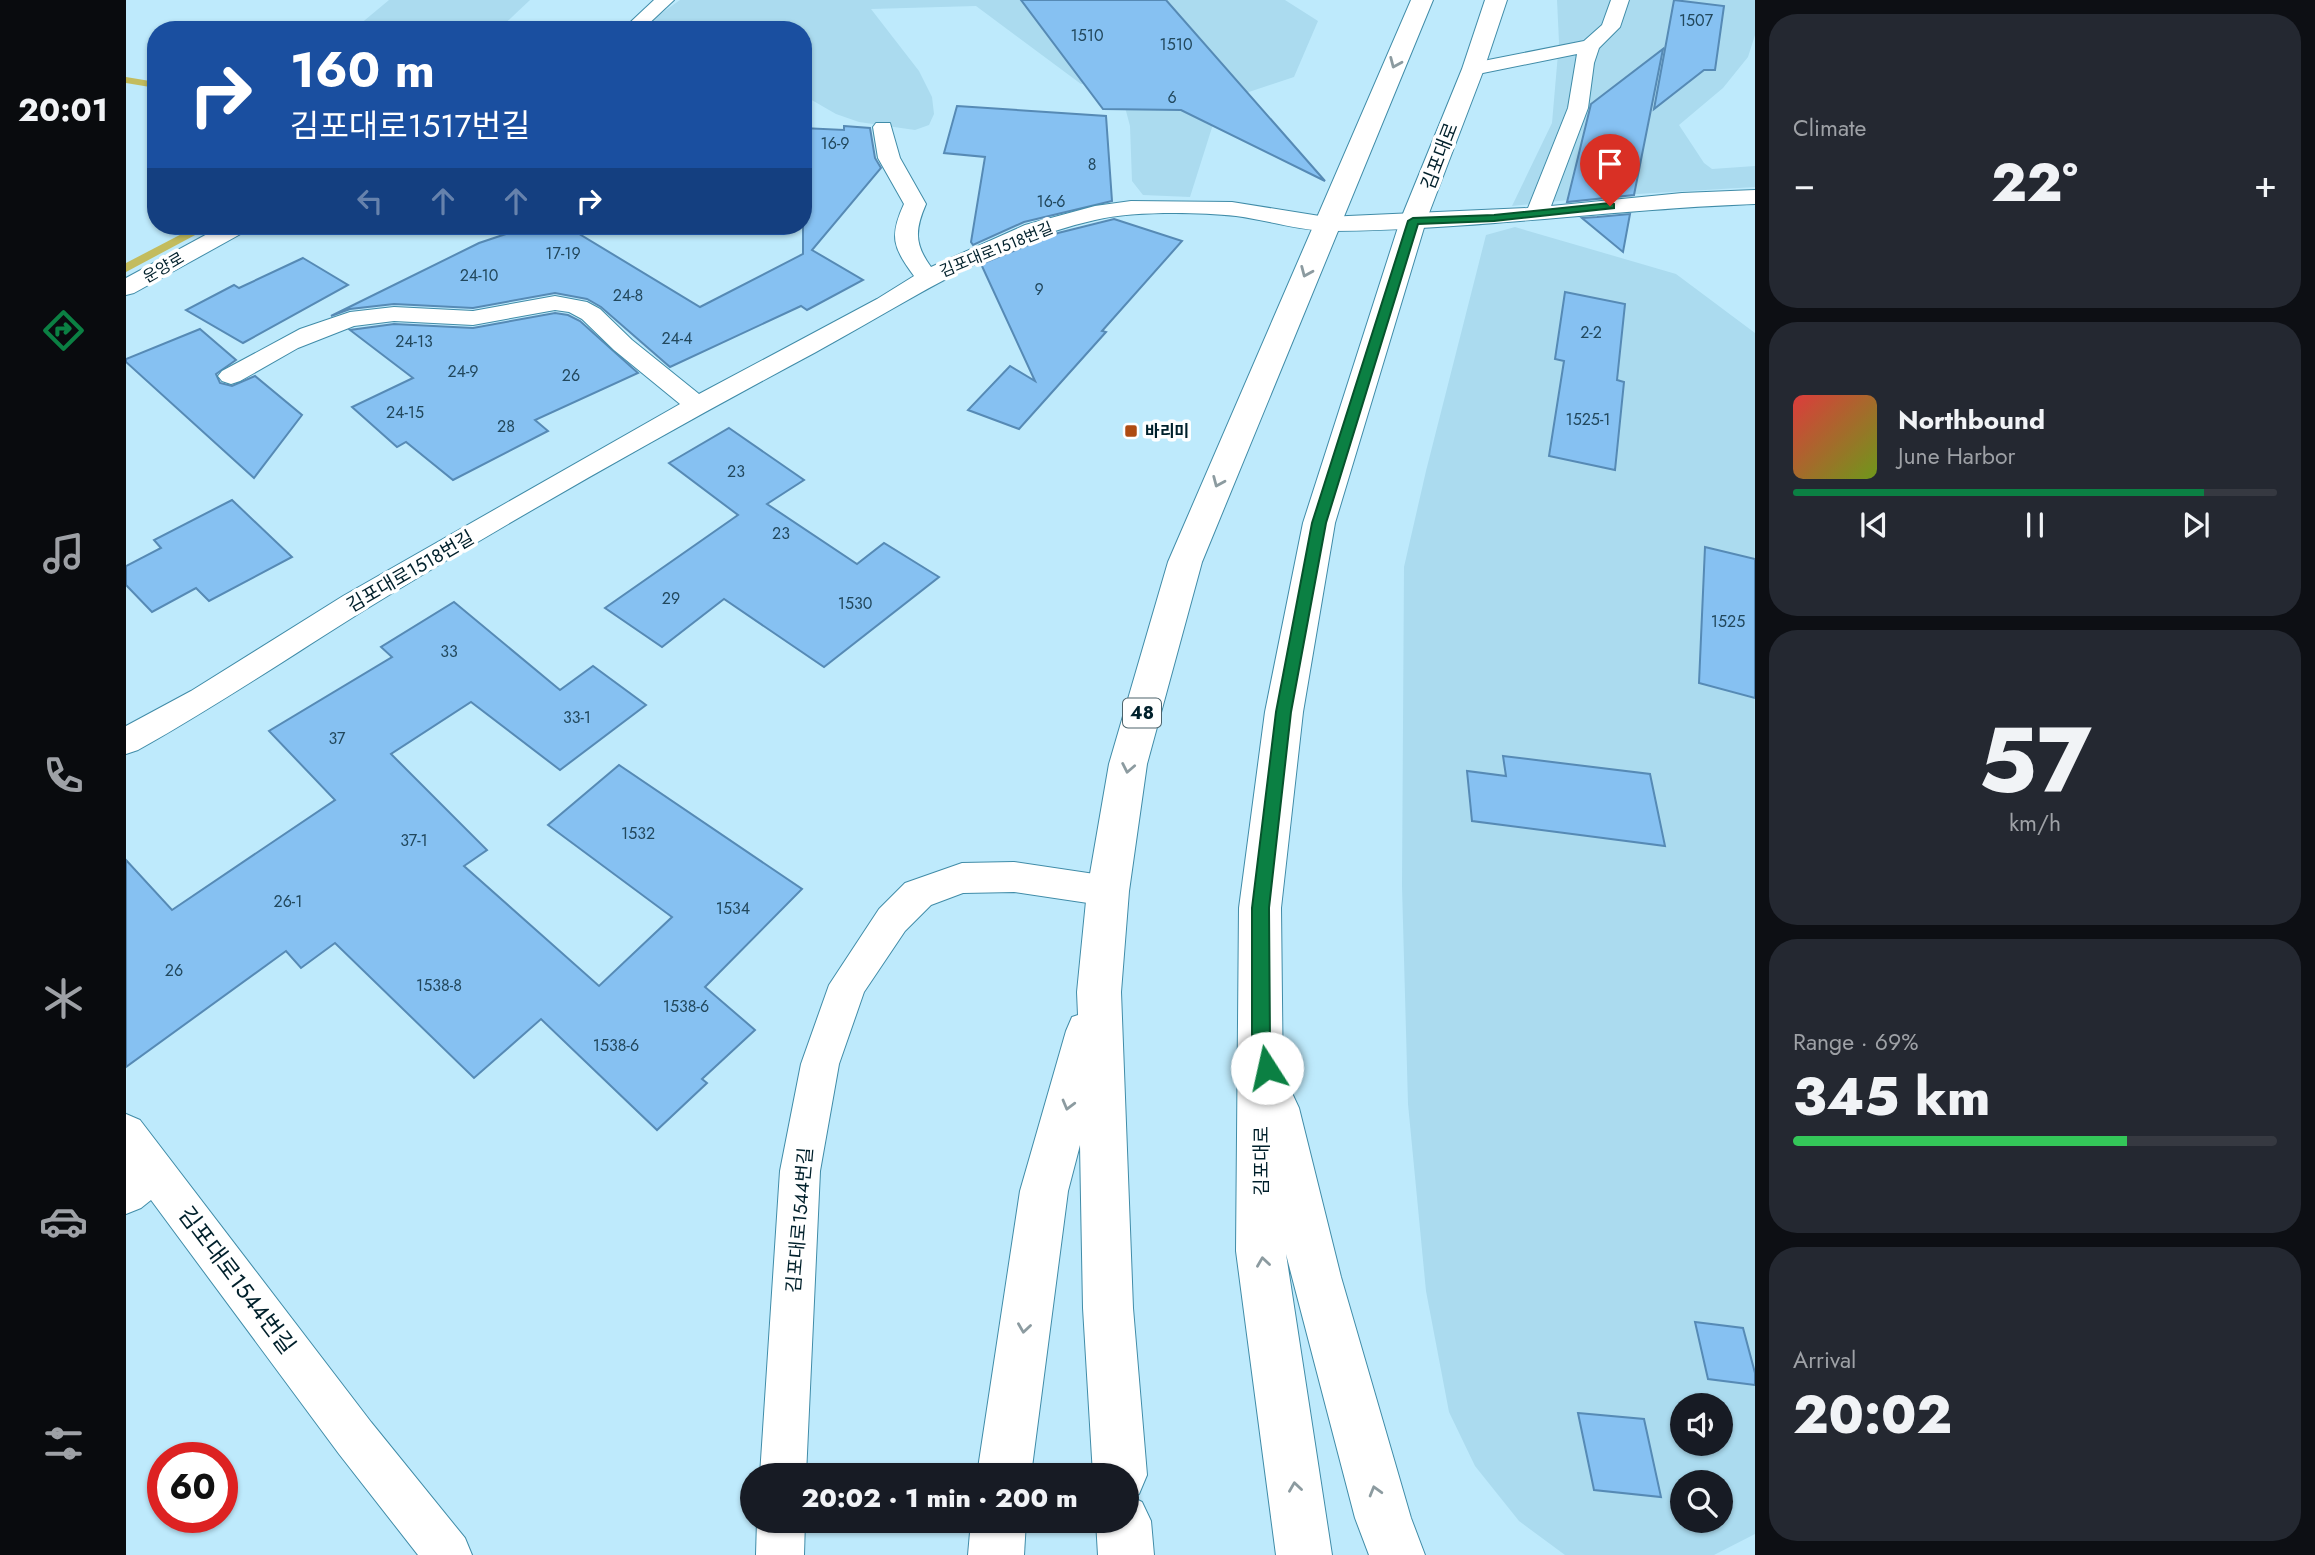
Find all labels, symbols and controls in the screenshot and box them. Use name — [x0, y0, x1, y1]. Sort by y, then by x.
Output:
house number: 1507 — [1679, 9, 1714, 32]
house number: 1510 — [1070, 24, 1104, 47]
house number: 1510 — [1159, 33, 1193, 56]
text: 160 m — [290, 35, 435, 105]
icon: right — [175, 49, 266, 140]
one-way arrow — [1390, 56, 1404, 68]
house number: 6 — [1167, 86, 1177, 109]
text: 20:01 — [18, 87, 108, 133]
text: 김포대로1517번길 — [290, 103, 530, 149]
text: Climate — [1793, 111, 1866, 145]
street label: 김포대로 — [1414, 119, 1465, 194]
house number: 16-9 — [821, 132, 850, 155]
pin — [1580, 134, 1640, 206]
icon: arrive — [1591, 145, 1629, 183]
text: 22° — [1991, 145, 2078, 221]
house number: 8 — [1088, 153, 1096, 176]
text: − — [1793, 156, 1815, 211]
text: + — [2254, 156, 2277, 211]
icon: left — [351, 182, 389, 220]
icon: ahead — [424, 182, 462, 220]
icon: ahead — [497, 182, 535, 220]
icon: right — [570, 182, 608, 220]
house number: 16-6 — [1037, 190, 1066, 213]
street label: 김포대로1518번길 — [936, 216, 1056, 283]
house number: 17-19 — [545, 242, 581, 265]
street label: 운양로 — [138, 246, 188, 288]
house number: 24-10 — [460, 264, 498, 287]
one-way arrow — [1300, 265, 1314, 277]
house number: 9 — [1034, 278, 1044, 301]
house number: 24-8 — [613, 284, 643, 307]
icon: directions — [39, 306, 88, 355]
house number: 2-2 — [1580, 321, 1602, 344]
house number: 24-4 — [661, 327, 693, 350]
house number: 24-13 — [395, 330, 433, 353]
house number: 24-9 — [447, 360, 479, 383]
house number: 26 — [562, 364, 580, 387]
house number: 24-15 — [386, 401, 424, 424]
text: Northbound — [1898, 401, 2045, 439]
house number: 1525-1 — [1566, 408, 1610, 431]
house number: 28 — [497, 415, 515, 438]
place label: 바리미 — [1145, 420, 1189, 443]
marker: 바리미 — [1123, 423, 1139, 439]
text: June Harbor — [1898, 439, 2015, 473]
house number: 23 — [727, 460, 745, 483]
one-way arrow — [1212, 474, 1226, 487]
icon: previous — [1855, 506, 1893, 544]
icon: pause — [2016, 506, 2054, 544]
icon: next — [2177, 506, 2215, 544]
house number: 23 — [772, 522, 790, 545]
street label: 김포대로1518번길 — [342, 524, 479, 619]
icon: music — [39, 529, 88, 578]
house number: 29 — [662, 587, 680, 610]
house number: 1530 — [838, 592, 872, 615]
house number: 1525 — [1711, 610, 1745, 633]
house number: 33 — [440, 640, 458, 663]
text: 57 — [1978, 695, 2092, 826]
road number: 48 — [1123, 698, 1161, 728]
house number: 33-1 — [563, 706, 591, 729]
house number: 37 — [329, 727, 346, 750]
icon: phone — [39, 751, 88, 800]
one-way arrow — [1121, 762, 1136, 774]
text: km/h — [2009, 806, 2061, 840]
house number: 1532 — [621, 822, 655, 845]
house number: 37-1 — [400, 829, 428, 852]
house number: 26-1 — [274, 890, 302, 913]
house number: 1534 — [716, 897, 750, 920]
house number: 26 — [165, 959, 183, 982]
icon: climate — [39, 974, 88, 1023]
house number: 1538-8 — [416, 974, 462, 997]
house number: 1538-6 — [663, 995, 709, 1018]
text: Range · 69% — [1793, 1025, 1918, 1059]
position arrow — [1230, 1031, 1304, 1105]
house number: 1538-6 — [593, 1034, 639, 1057]
text: 345 km — [1793, 1059, 1990, 1135]
one-way arrow — [1061, 1099, 1076, 1111]
street label: 김포대로 — [1248, 1126, 1275, 1196]
street label: 김포대로1544번길 — [780, 1146, 819, 1294]
icon: car — [39, 1197, 88, 1246]
street label: 김포대로1544번길 — [170, 1199, 304, 1361]
one-way arrow — [1256, 1256, 1271, 1268]
one-way arrow — [1017, 1322, 1032, 1334]
text: Arrival — [1793, 1343, 1856, 1377]
text: 20:02 — [1793, 1377, 1952, 1453]
map controls — [1670, 1393, 1733, 1533]
button: sound — [1670, 1393, 1733, 1456]
icon: filters — [39, 1419, 88, 1468]
speed limit sign: 60 — [147, 1442, 238, 1533]
button: search — [1670, 1470, 1733, 1533]
text: 20:02 · 1 min · 200 m — [801, 1479, 1078, 1517]
one-way arrow — [1287, 1482, 1302, 1493]
one-way arrow — [1369, 1485, 1383, 1497]

